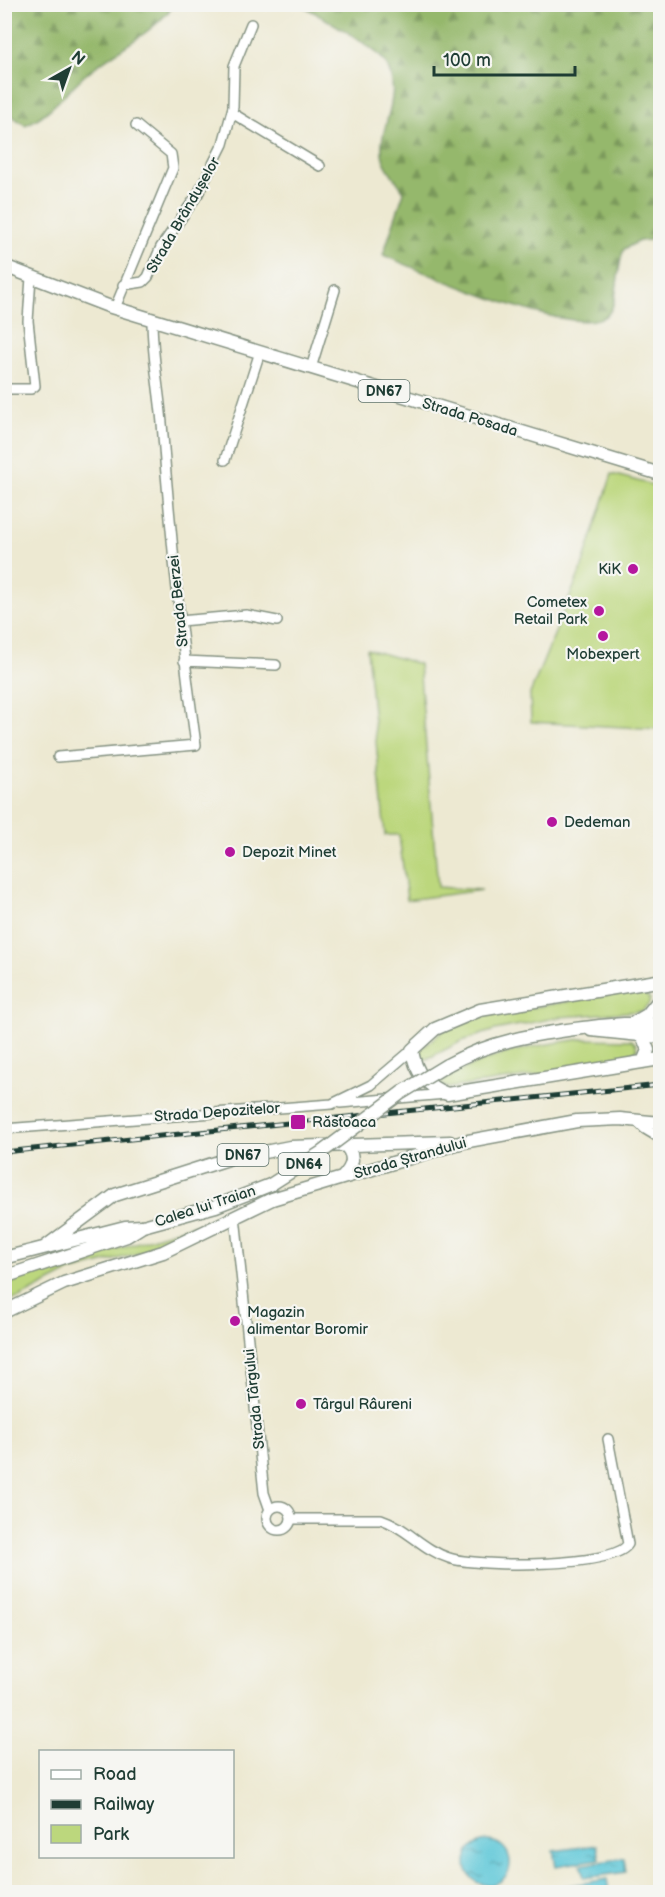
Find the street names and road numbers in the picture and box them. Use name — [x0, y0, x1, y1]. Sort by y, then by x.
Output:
street label: Strada Brândușelor — [142, 153, 225, 277]
road number: DN67 — [358, 380, 410, 402]
street label: Strada Posada — [420, 394, 520, 441]
street label: Strada Berzei — [164, 554, 193, 648]
street label: Strada Depozitelor — [154, 1099, 281, 1126]
street label: Strada Ștrandului — [352, 1133, 469, 1184]
road number: DN67 — [218, 1144, 268, 1166]
road number: DN64 — [278, 1153, 330, 1175]
street label: Calea lui Traian — [152, 1181, 258, 1232]
street label: Strada Târgului — [240, 1348, 269, 1450]

